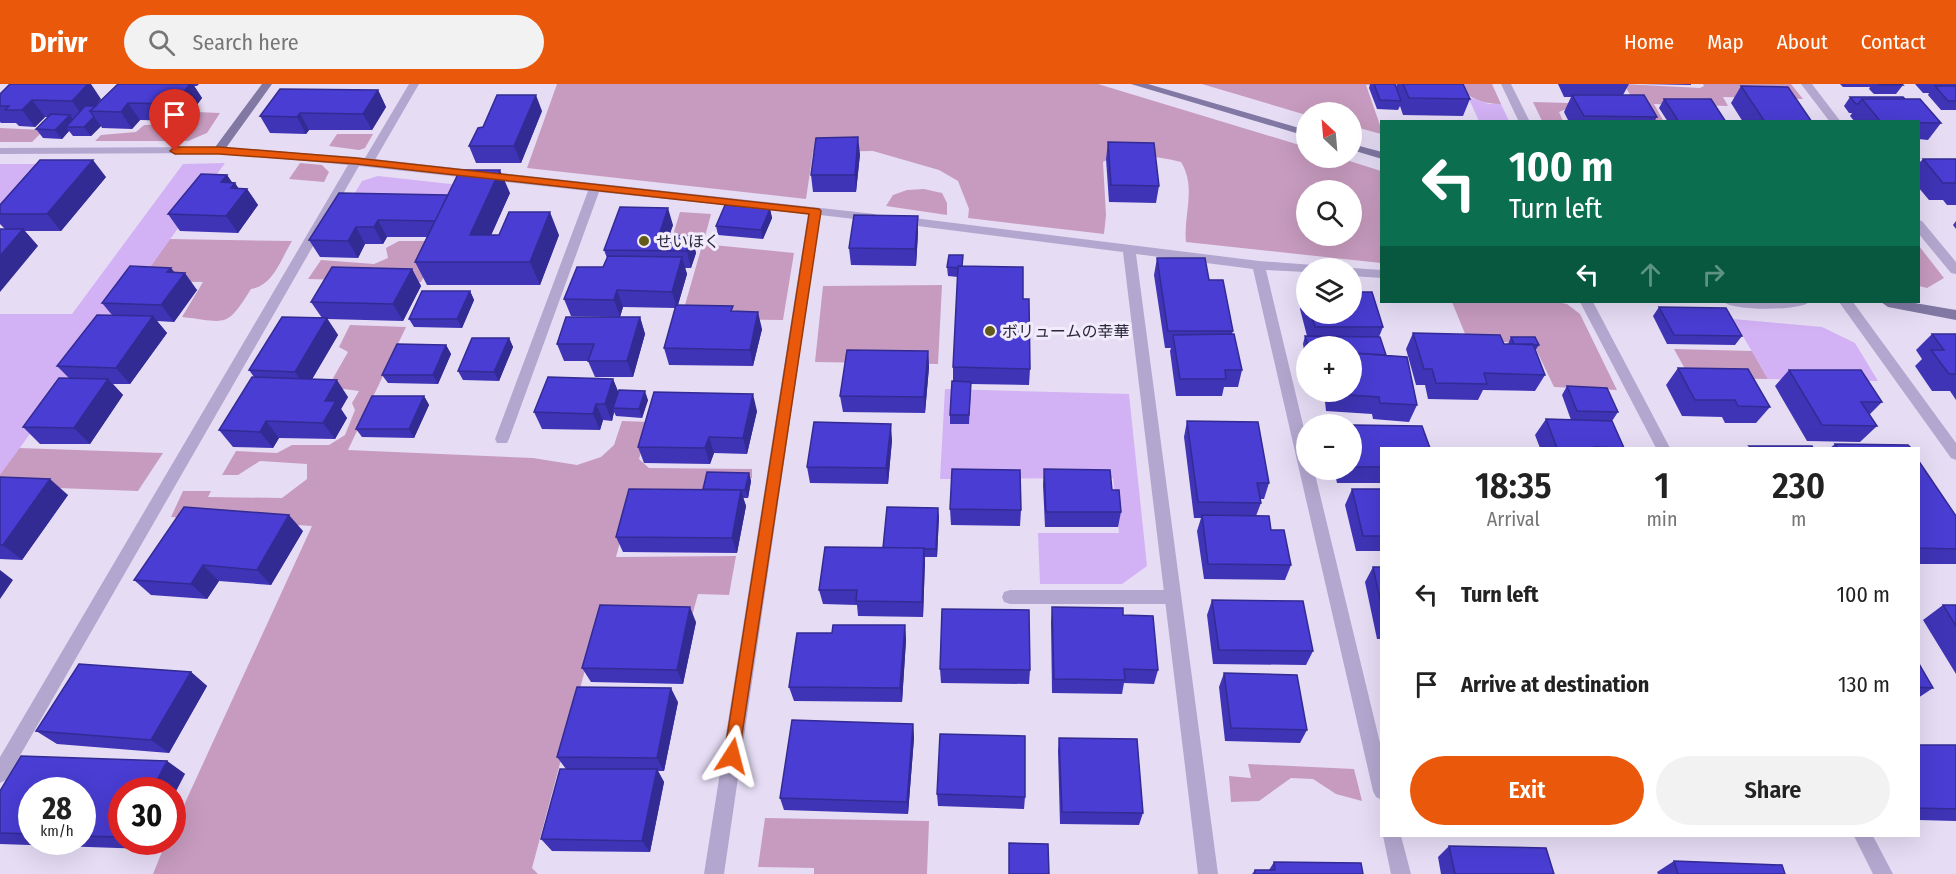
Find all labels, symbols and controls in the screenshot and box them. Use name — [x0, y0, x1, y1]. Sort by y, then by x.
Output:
search box — [124, 15, 544, 69]
text: Drivr — [30, 26, 88, 59]
icon: search — [145, 26, 178, 59]
text: Search here — [193, 29, 299, 56]
text: Home — [1624, 29, 1674, 55]
text: Map — [1707, 29, 1744, 55]
text: About — [1777, 29, 1828, 55]
text: Contact — [1861, 29, 1926, 55]
pin — [149, 89, 200, 151]
icon: arrive — [158, 98, 191, 131]
north arrow — [1296, 102, 1362, 168]
map controls — [1296, 102, 1362, 480]
text: 100 m — [1509, 142, 1613, 192]
icon: left — [1410, 144, 1488, 222]
button: search — [1296, 180, 1362, 246]
text: Turn left — [1509, 193, 1602, 225]
place label: せいほく — [656, 232, 720, 251]
marker: せいほく — [637, 234, 651, 248]
button: layers — [1296, 258, 1362, 324]
icon: left — [1571, 258, 1604, 291]
icon: ahead — [1634, 258, 1667, 291]
icon: right — [1697, 258, 1730, 291]
place label: ボリュームの幸華 — [1002, 322, 1130, 341]
marker: ボリュームの幸華 — [983, 324, 997, 338]
button: + — [1296, 336, 1362, 402]
button: − — [1296, 414, 1362, 480]
text: 18:35 — [1475, 464, 1552, 508]
text: 1 — [1654, 464, 1669, 508]
text: 230 — [1772, 464, 1825, 508]
text: Arrival — [1487, 507, 1540, 531]
text: min — [1646, 507, 1677, 531]
text: m — [1791, 507, 1806, 531]
icon: left — [1410, 578, 1443, 611]
text: Turn left — [1461, 581, 1539, 608]
text: 100 m — [1836, 581, 1890, 608]
icon: arrive — [1410, 668, 1443, 701]
text: Arrive at destination — [1461, 671, 1649, 698]
text: 130 m — [1838, 671, 1890, 698]
position arrow — [700, 724, 764, 788]
button: Exit — [1410, 756, 1644, 825]
button: Share — [1656, 756, 1890, 825]
speed limit sign: 30 — [108, 777, 186, 855]
text: 28 — [42, 791, 72, 827]
text: km/h — [40, 822, 74, 840]

